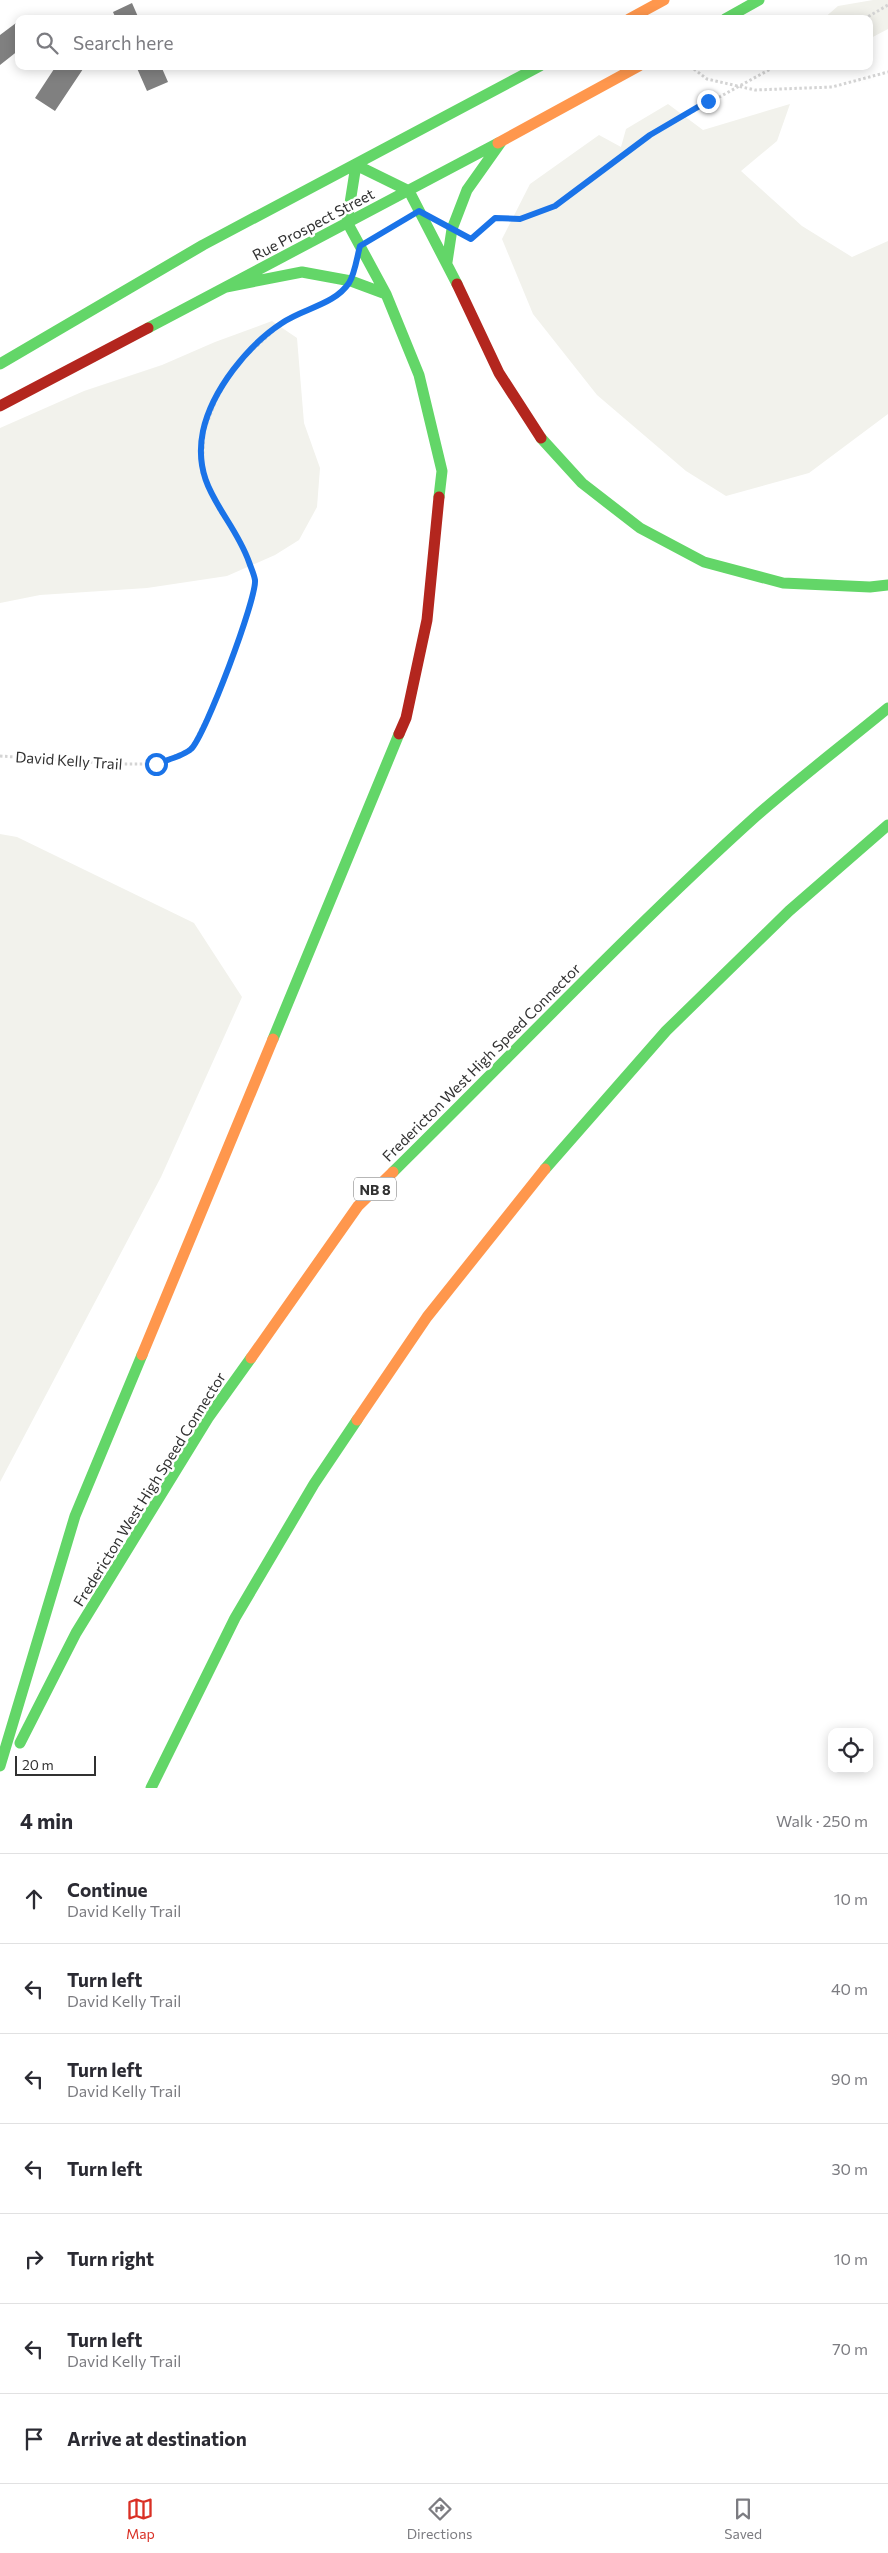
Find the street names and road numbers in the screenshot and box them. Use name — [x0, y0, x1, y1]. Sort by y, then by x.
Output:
street label: Rue Prospect Street — [249, 184, 377, 264]
street label: David Kelly Trail — [15, 747, 123, 773]
street label: Fredericton West High Speed Connector — [378, 959, 584, 1165]
road number: NB 8 — [354, 1178, 396, 1200]
street label: Fredericton West High Speed Connector — [69, 1369, 229, 1609]

